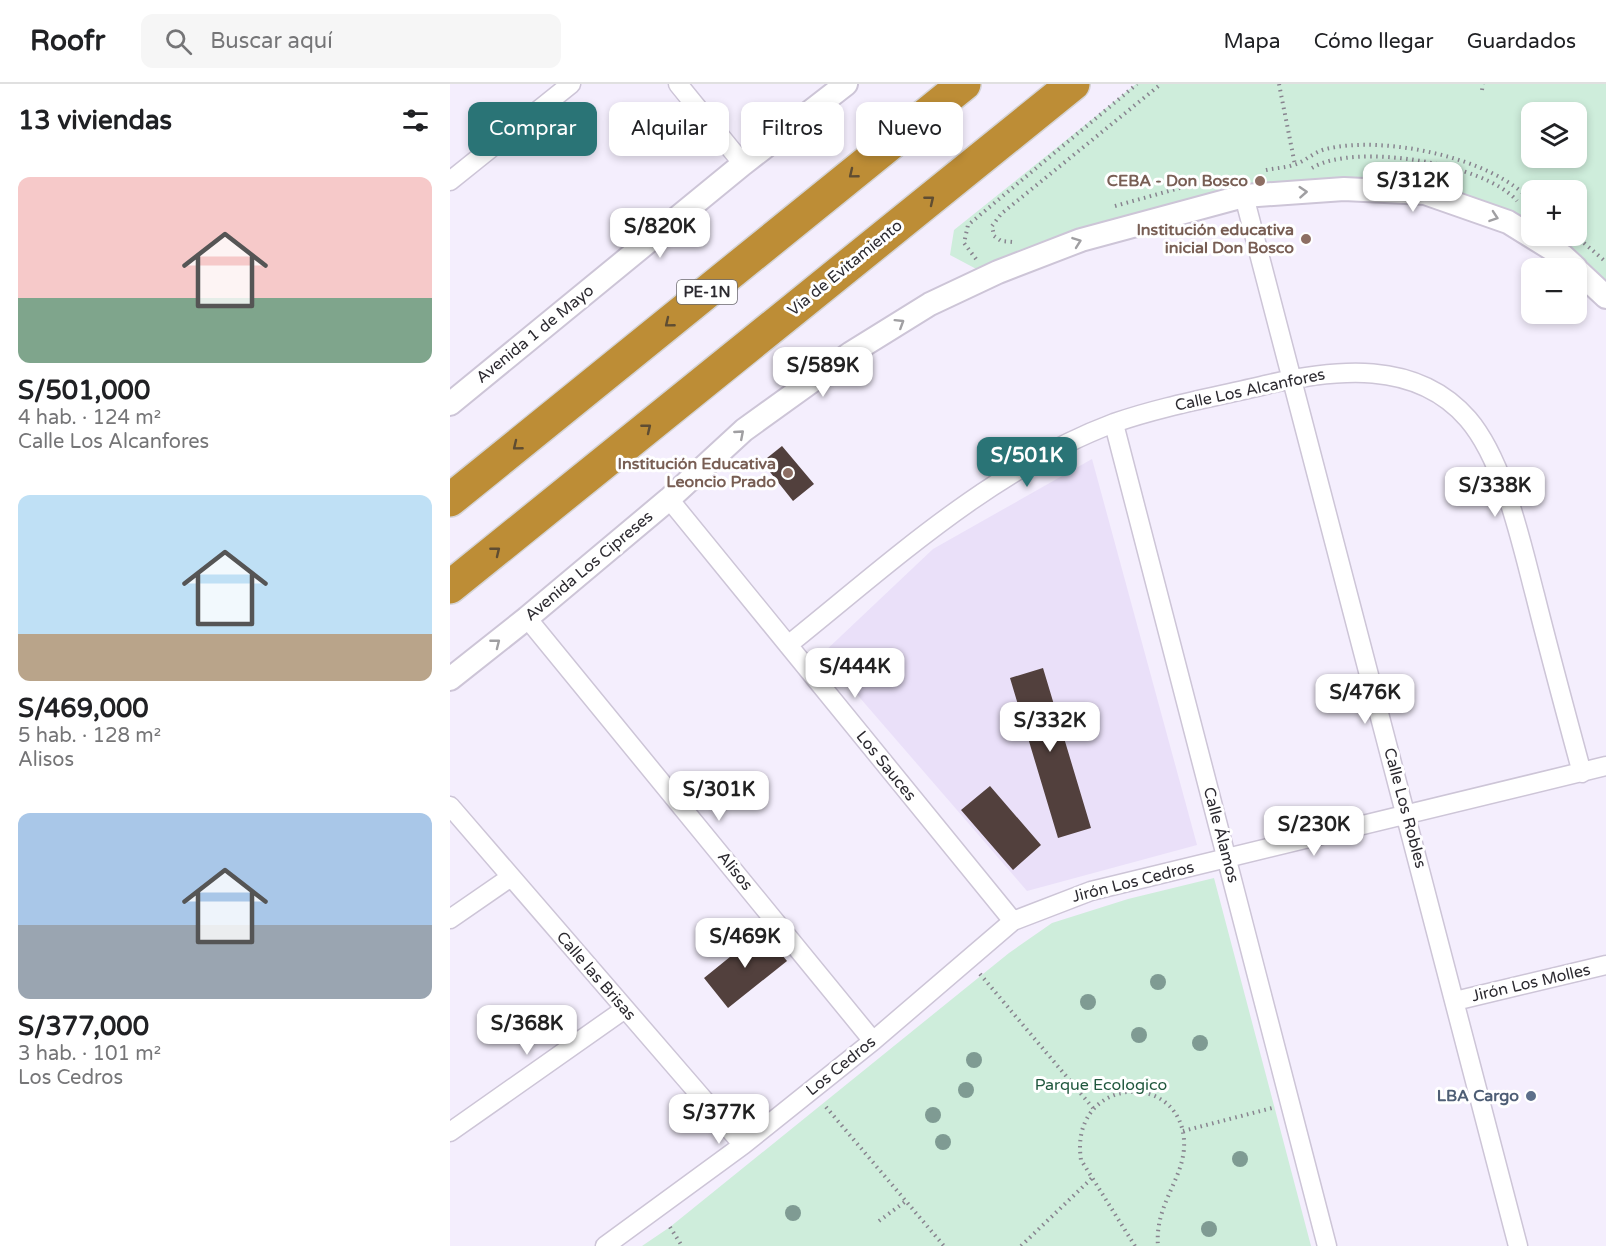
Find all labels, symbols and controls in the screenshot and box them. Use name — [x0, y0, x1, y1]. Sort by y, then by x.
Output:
search box — [141, 14, 561, 68]
text: Roofr — [30, 24, 105, 58]
icon: search — [162, 25, 195, 58]
text: Buscar aquí — [210, 28, 333, 54]
text: Mapa — [1223, 29, 1281, 54]
text: Cómo llegar — [1314, 29, 1434, 54]
text: Guardados — [1467, 29, 1576, 54]
chip: Comprar — [468, 102, 597, 156]
chip: Alquilar — [609, 102, 729, 156]
chip: Filtros — [741, 102, 844, 156]
chip: Nuevo — [856, 102, 963, 156]
map controls — [1521, 102, 1587, 324]
button: layers — [1521, 102, 1587, 168]
icon: filters — [399, 104, 432, 137]
text: 13 viviendas — [18, 105, 172, 136]
pin: S/312K — [1364, 162, 1462, 213]
one-way arrow — [849, 166, 860, 177]
text: S/312K — [1377, 169, 1449, 193]
place label: CEBA - Don Bosco — [1107, 171, 1248, 191]
marker: CEBA - Don Bosco — [1253, 174, 1267, 188]
button: + — [1521, 180, 1587, 246]
one-way arrow — [1298, 186, 1307, 199]
one-way arrow — [923, 196, 934, 207]
pin: S/820K — [611, 208, 709, 259]
one-way arrow — [1488, 209, 1498, 222]
text: S/820K — [624, 215, 696, 239]
icon: home — [171, 216, 279, 324]
street label: Vía de Evitamiento — [784, 216, 906, 320]
place label: Institución educativa inicial Don Bosco — [1136, 220, 1294, 258]
marker: Institución educativa inicial Don Bosco — [1299, 232, 1313, 246]
one-way arrow — [1071, 236, 1082, 249]
button: − — [1521, 258, 1587, 324]
street label: Avenida 1 de Mayo — [472, 280, 598, 388]
road number: PE-1N — [677, 280, 737, 304]
one-way arrow — [665, 315, 676, 326]
one-way arrow — [894, 318, 904, 330]
pin: S/589K — [774, 347, 872, 398]
text: S/589K — [787, 354, 859, 378]
street label: Calle Los Alcanfores — [1173, 364, 1327, 416]
text: S/501,000 — [18, 375, 150, 406]
text: 4 hab. · 124 m² — [18, 406, 161, 430]
one-way arrow — [640, 424, 651, 435]
text: Calle Los Alcanfores — [18, 430, 209, 454]
one-way arrow — [733, 430, 744, 441]
pin: S/501K — [978, 437, 1076, 488]
one-way arrow — [513, 438, 524, 449]
text: S/501K — [991, 444, 1063, 468]
place label: Institución Educativa Leoncio Prado — [618, 454, 776, 492]
marker: Institución Educativa Leoncio Prado — [781, 466, 795, 480]
pin: S/338K — [1446, 467, 1544, 518]
text: S/338K — [1459, 474, 1531, 498]
street label: Avenida Los Cipreses — [521, 507, 657, 625]
icon: home — [171, 534, 279, 642]
one-way arrow — [489, 547, 500, 558]
one-way arrow — [489, 639, 500, 650]
pin: S/444K — [806, 648, 904, 699]
text: S/444K — [819, 655, 891, 679]
pin: S/476K — [1316, 674, 1414, 725]
text: S/476K — [1329, 681, 1401, 705]
text: S/469,000 — [18, 693, 149, 724]
pin: S/332K — [1001, 702, 1099, 753]
text: S/332K — [1014, 709, 1086, 733]
text: 5 hab. · 128 m² — [18, 724, 161, 748]
street label: Los Sauces — [852, 727, 920, 805]
street label: Calle Los Robles — [1379, 746, 1431, 870]
text: Alisos — [18, 748, 74, 772]
pin: S/301K — [670, 771, 768, 822]
text: S/301K — [683, 778, 755, 802]
street label: Calle Álamos — [1199, 785, 1243, 885]
pin: S/230K — [1265, 806, 1363, 857]
text: S/230K — [1278, 813, 1350, 837]
street label: Alisos — [713, 847, 757, 895]
icon: home — [171, 852, 279, 960]
street label: Jirón Los Cedros — [1070, 857, 1196, 907]
pin: S/469K — [696, 918, 794, 969]
text: S/469K — [709, 925, 781, 949]
street label: Calle las Brisas — [552, 927, 640, 1025]
street label: Jirón Los Molles — [1470, 960, 1592, 1006]
pin: S/368K — [478, 1005, 576, 1056]
text: S/377,000 — [18, 1011, 149, 1042]
text: S/368K — [491, 1012, 563, 1036]
street label: Los Cedros — [802, 1032, 880, 1100]
text: 3 hab. · 101 m² — [18, 1042, 161, 1066]
text: Los Cedros — [18, 1066, 123, 1090]
park label: Parque Ecologico — [1035, 1075, 1167, 1095]
place label: LBA Cargo — [1437, 1086, 1519, 1106]
marker: LBA Cargo — [1524, 1089, 1538, 1103]
pin: S/377K — [670, 1094, 768, 1145]
text: S/377K — [683, 1101, 755, 1125]

